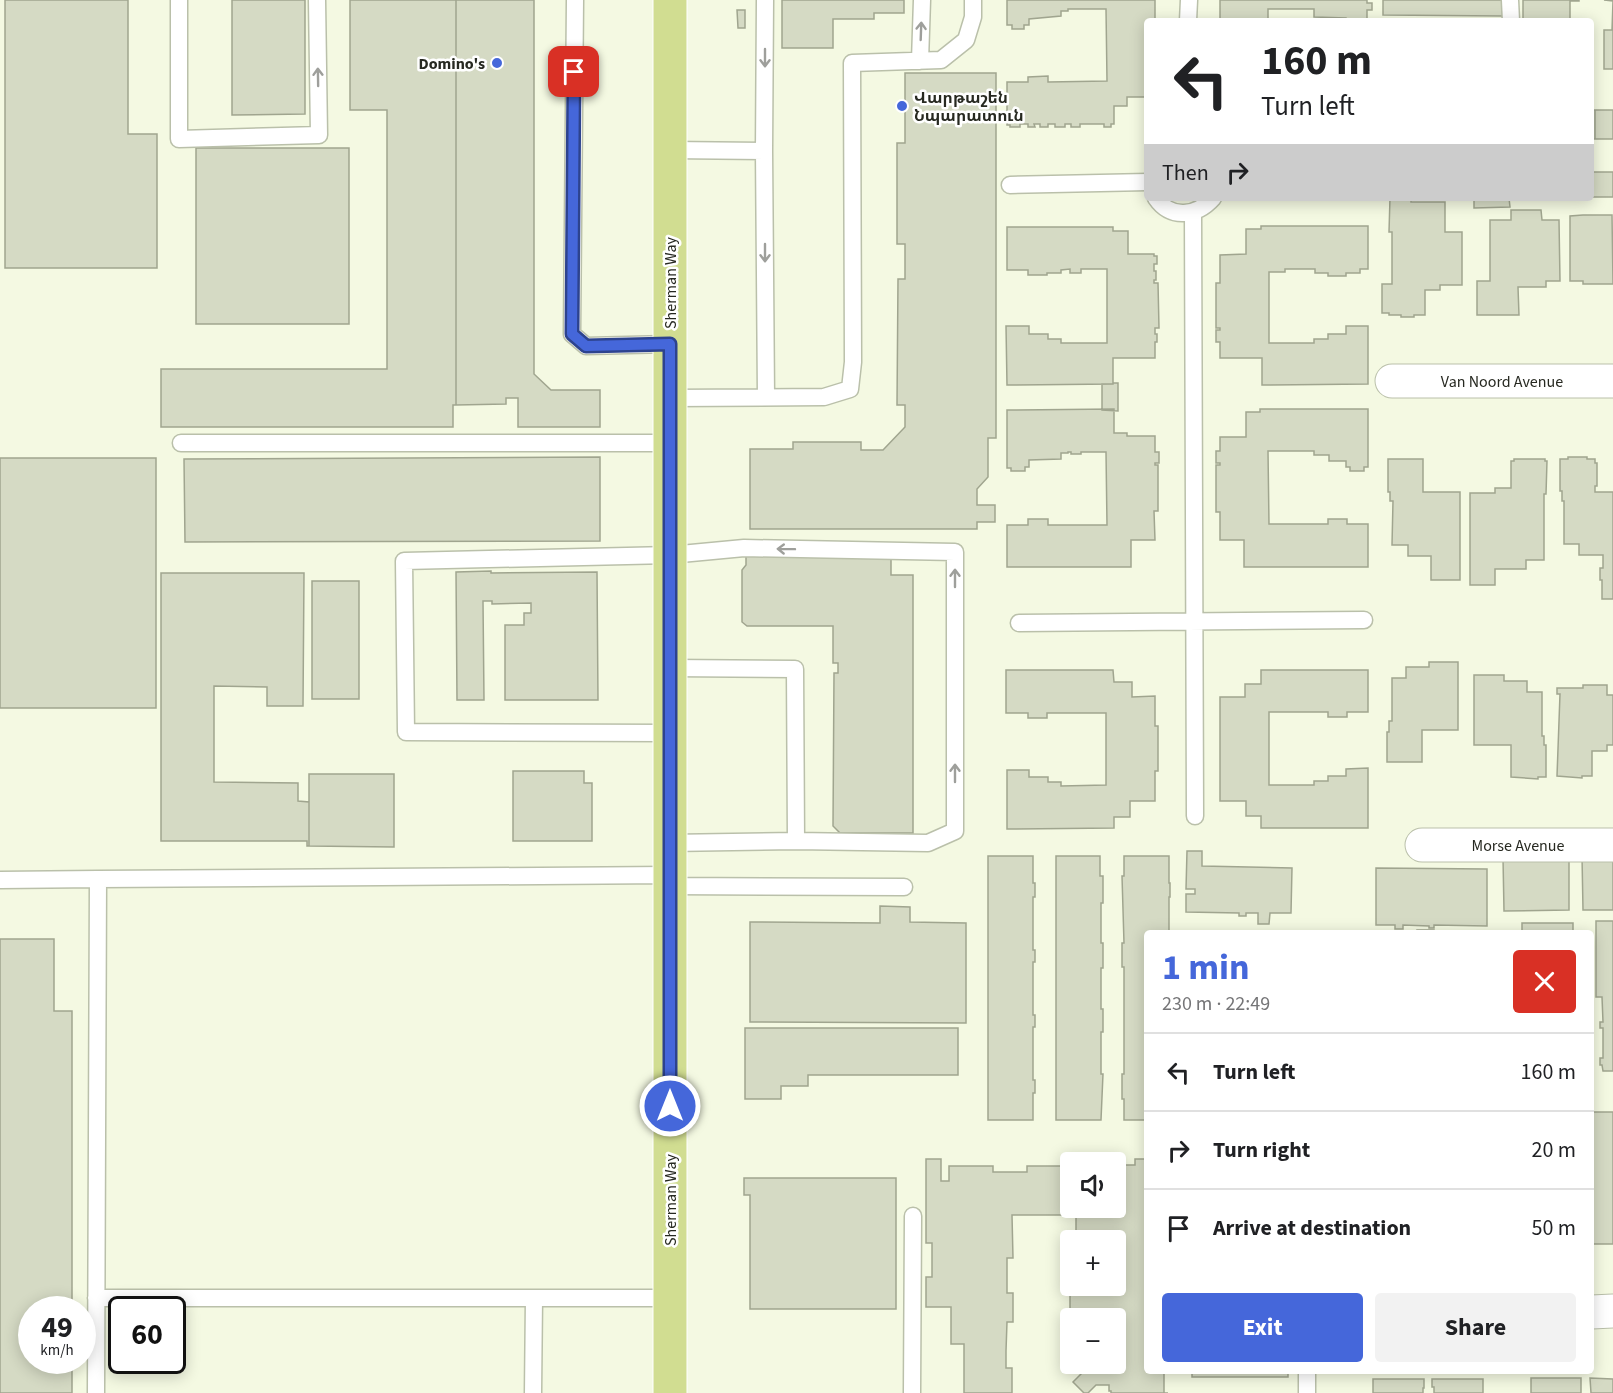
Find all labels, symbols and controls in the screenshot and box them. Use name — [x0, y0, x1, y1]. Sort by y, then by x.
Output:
one-way arrow — [916, 21, 927, 41]
text: 160 m — [1261, 31, 1372, 91]
icon: left — [1162, 42, 1240, 120]
pin — [548, 46, 599, 97]
one-way arrow — [759, 48, 771, 68]
place label: Domino's — [418, 53, 485, 75]
icon: arrive — [557, 55, 590, 88]
marker: Domino's — [490, 56, 504, 70]
one-way arrow — [312, 67, 324, 87]
place label: Վարթաշեն Նպարատուն — [914, 87, 1024, 127]
text: Turn left — [1261, 87, 1355, 126]
marker: Վարթաշեն Նպարատուն — [895, 99, 909, 113]
icon: right — [1221, 156, 1254, 189]
text: Then — [1162, 157, 1209, 189]
street label: Sherman Way — [660, 237, 682, 329]
one-way arrow — [759, 243, 771, 263]
street label: Van Noord Avenue — [1441, 371, 1563, 393]
one-way arrow — [777, 543, 797, 555]
one-way arrow — [949, 568, 961, 588]
one-way arrow — [949, 763, 961, 783]
street label: Morse Avenue — [1472, 835, 1565, 857]
text: 1 min — [1162, 942, 1250, 993]
button: close — [1513, 950, 1576, 1013]
text: 230 m · 22:49 — [1162, 990, 1270, 1018]
icon: left — [1162, 1056, 1195, 1089]
text: Turn left — [1213, 1056, 1295, 1088]
text: 160 m — [1521, 1056, 1576, 1088]
position arrow — [638, 1074, 702, 1138]
icon: right — [1162, 1134, 1195, 1167]
text: Turn right — [1213, 1134, 1310, 1166]
text: 20 m — [1531, 1134, 1576, 1166]
map controls — [1060, 1152, 1126, 1374]
button: sound — [1060, 1152, 1126, 1218]
street label: Sherman Way — [660, 1154, 682, 1246]
icon: arrive — [1162, 1212, 1195, 1245]
text: Arrive at destination — [1213, 1212, 1411, 1244]
text: 50 m — [1531, 1212, 1576, 1244]
button: + — [1060, 1230, 1126, 1296]
button: Exit — [1162, 1293, 1363, 1362]
button: Share — [1375, 1293, 1576, 1362]
speed limit sign: 60 — [108, 1296, 186, 1374]
text: 49 — [41, 1306, 73, 1349]
button: − — [1060, 1308, 1126, 1374]
text: km/h — [40, 1340, 74, 1361]

